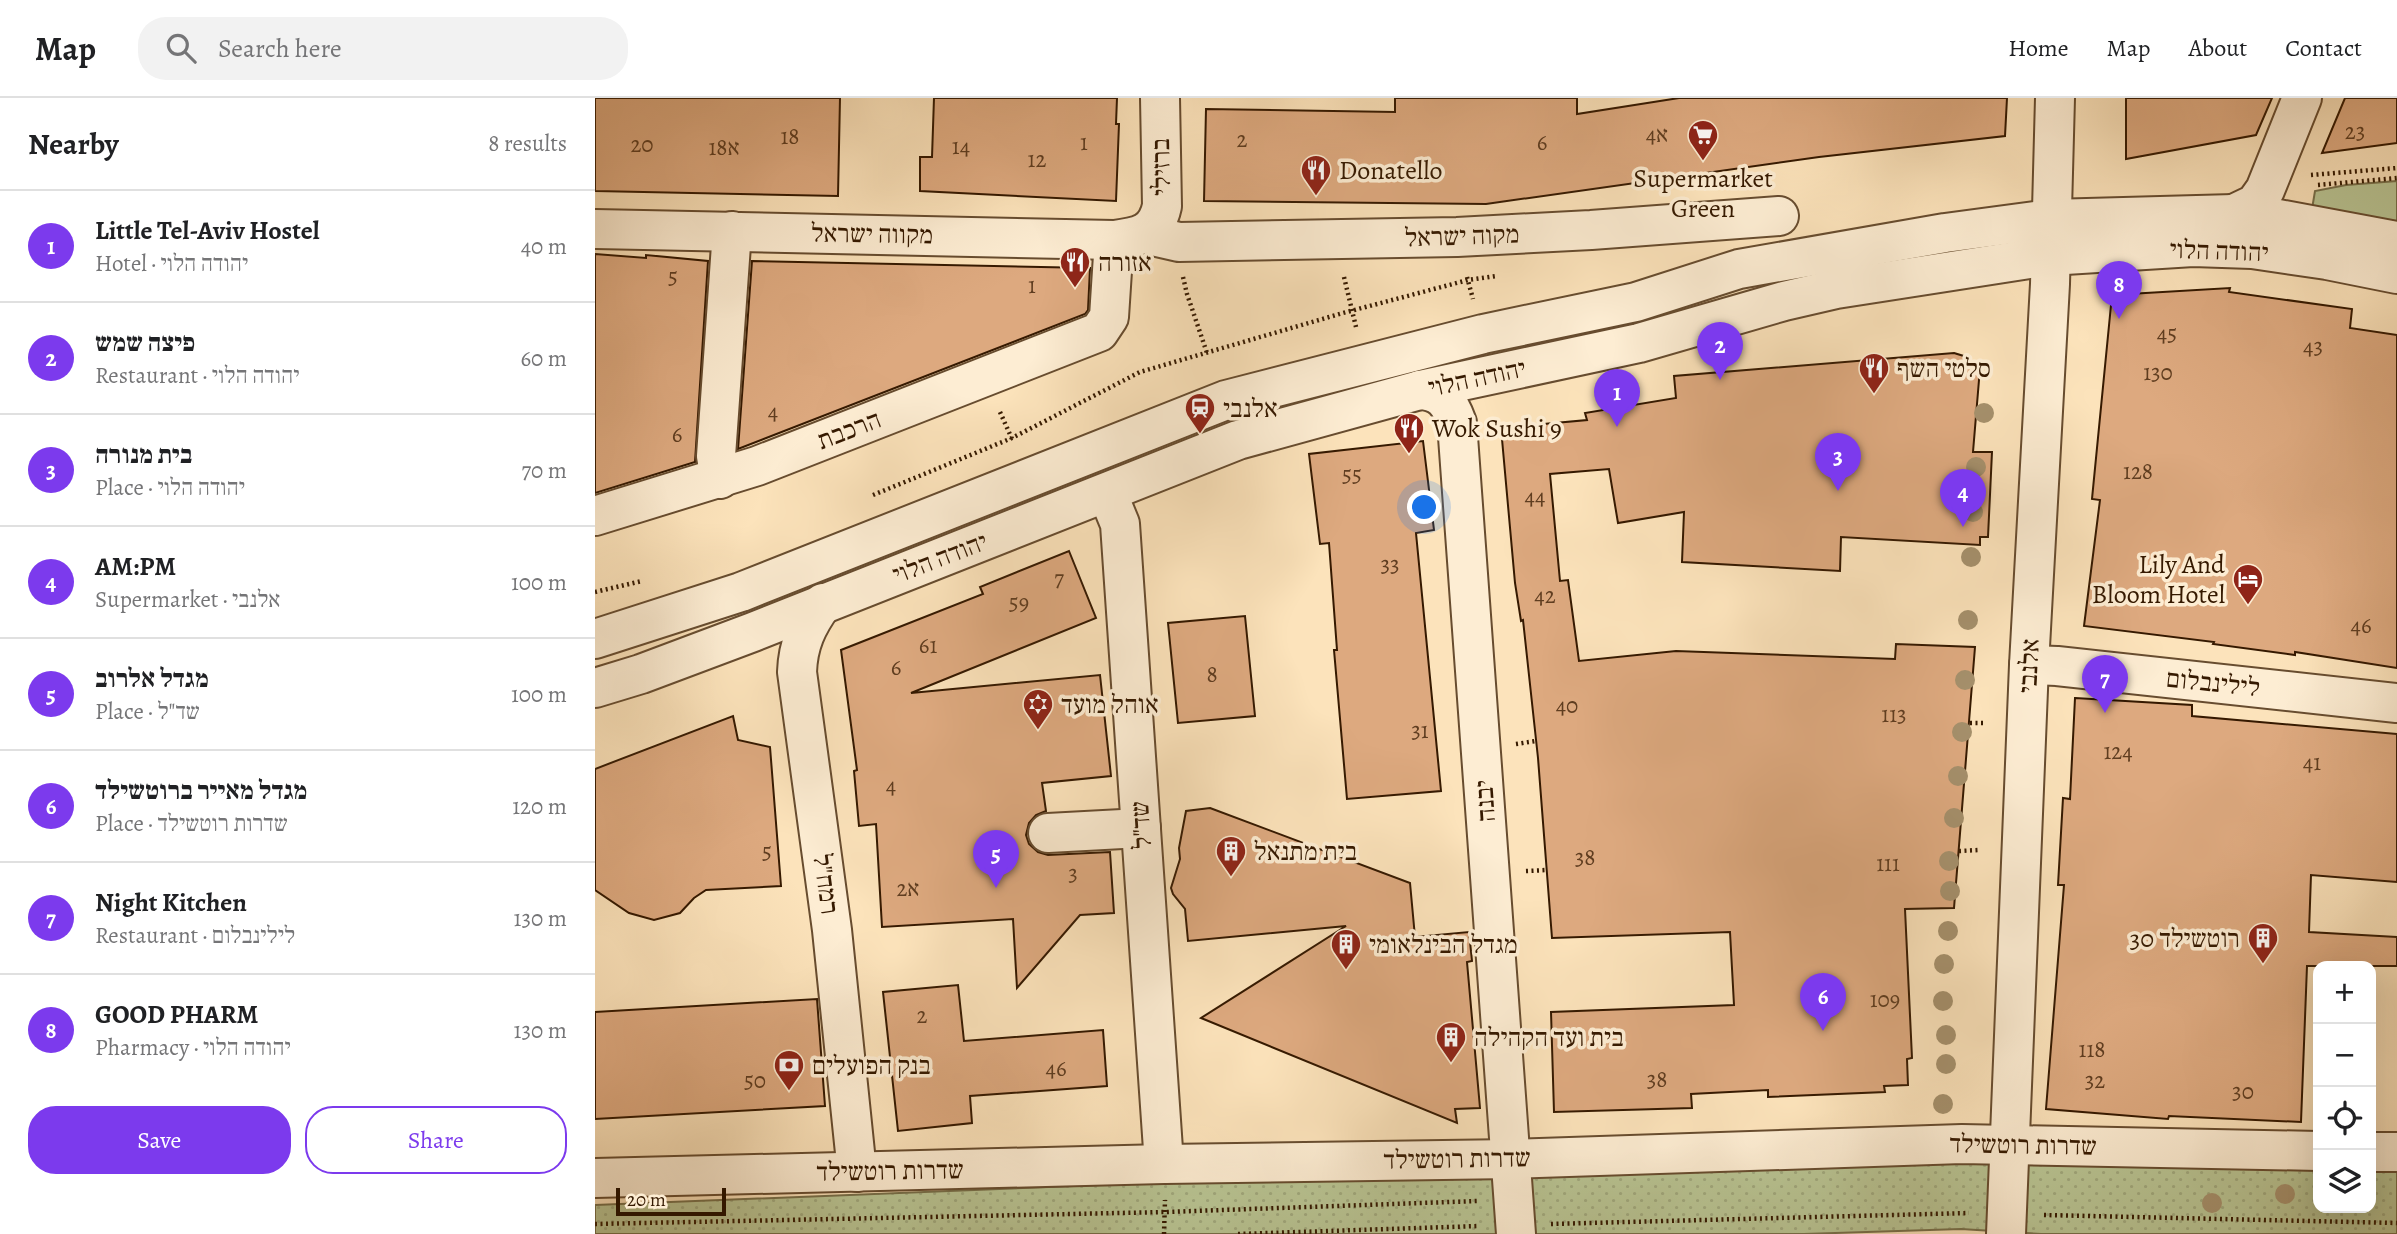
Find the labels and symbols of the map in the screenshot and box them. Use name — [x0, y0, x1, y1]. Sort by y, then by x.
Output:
house number: 23 — [2345, 116, 2365, 147]
supermarket icon: Supermarket Green — [1686, 118, 1720, 162]
house number: 4א — [1646, 119, 1668, 150]
house number: 18 — [780, 121, 800, 152]
house number: 2 — [1237, 124, 1248, 155]
house number: 1 — [1080, 127, 1088, 158]
house number: 6 — [1537, 127, 1547, 158]
house number: 20 — [630, 129, 654, 160]
house number: 14 — [952, 131, 970, 162]
house number: 18א — [708, 132, 740, 163]
street label: ברזילי — [1143, 138, 1179, 196]
house number: 12 — [1028, 144, 1046, 175]
restaurant icon: Donatello — [1299, 153, 1333, 197]
place label: Donatello — [1339, 153, 1443, 188]
place label: Supermarket Green — [1633, 161, 1773, 226]
street label: מקווה ישראל — [811, 215, 933, 253]
street label: מקוה ישראל — [1404, 217, 1520, 255]
street label: יהודה הלוי — [2169, 232, 2269, 270]
restaurant icon: אזורה — [1058, 245, 1092, 289]
place label: אזורה — [1098, 245, 1152, 280]
house number: 5 — [668, 261, 678, 292]
pin: 8 — [2096, 261, 2142, 319]
house number: 1 — [1028, 270, 1036, 301]
house number: 45 — [2157, 318, 2177, 349]
pin: 2 — [1697, 322, 1743, 380]
house number: 43 — [2303, 331, 2323, 362]
street label: יהודה הלוי — [1425, 351, 1529, 405]
restaurant icon: סלטי השף — [1857, 351, 1891, 395]
place label: סלטי השף — [1897, 351, 1991, 386]
house number: 130 — [2143, 357, 2173, 388]
pin: 1 — [1594, 369, 1640, 427]
station icon: אלנבי — [1183, 391, 1217, 435]
place label: אלנבי — [1223, 391, 1278, 426]
house number: 4 — [768, 396, 778, 427]
street label: הרכבת — [812, 402, 886, 458]
restaurant icon: Wok Sushi 9 — [1392, 411, 1426, 455]
place label: Wok Sushi 9 — [1431, 411, 1562, 446]
house number: 6 — [672, 419, 682, 450]
pin: 3 — [1815, 433, 1861, 491]
house number: 128 — [2123, 456, 2153, 487]
house number: 55 — [1342, 459, 1362, 490]
pin: 4 — [1940, 469, 1986, 527]
house number: 44 — [1525, 481, 1545, 512]
your location — [1407, 490, 1441, 524]
street label: יהודה הלוי — [887, 524, 993, 592]
place label: Lily And Bloom Hotel — [2092, 547, 2225, 612]
house number: 33 — [1380, 549, 1400, 580]
hotel icon: Lily And Bloom Hotel — [2231, 562, 2265, 606]
house number: 7 — [1054, 563, 1064, 594]
house number: 42 — [1534, 580, 1556, 611]
house number: 59 — [1009, 587, 1029, 618]
house number: 46 — [2350, 610, 2372, 641]
house number: 61 — [919, 630, 937, 661]
street label: אלנבי — [2010, 638, 2048, 694]
house number: 6 — [891, 652, 901, 683]
pin: 7 — [2082, 655, 2128, 713]
house number: 8 — [1206, 659, 1218, 690]
street label: לילינבלום — [2164, 661, 2262, 705]
synagogue icon: אוהל מועד — [1021, 687, 1055, 731]
place label: אוהל מועד — [1061, 687, 1159, 722]
house number: 40 — [1556, 690, 1578, 721]
house number: 113 — [1881, 699, 1907, 730]
house number: 31 — [1411, 715, 1429, 746]
house number: 124 — [2103, 736, 2133, 767]
house number: 41 — [2303, 747, 2321, 778]
house number: 4 — [886, 770, 896, 801]
street label: יבנה — [1466, 779, 1504, 823]
street label: שד"ל — [1122, 800, 1160, 850]
pin: 5 — [973, 830, 1019, 888]
building icon: בית מתנאל — [1214, 834, 1248, 878]
place label: בית מתנאל — [1254, 834, 1357, 869]
house number: 5 — [762, 836, 772, 867]
house number: 38 — [1575, 842, 1595, 873]
house number: 111 — [1876, 848, 1900, 879]
street label: רמח"ל — [804, 851, 848, 917]
house number: 3 — [1068, 858, 1078, 889]
house number: 2א — [896, 873, 920, 904]
place label: רוטשילד 30 — [2129, 921, 2240, 956]
building icon: רוטשילד 30 — [2246, 921, 2280, 965]
building icon: מגדל הבינלאומי — [1329, 927, 1363, 971]
place label: מגדל הבינלאומי — [1369, 927, 1518, 962]
pin: 6 — [1800, 973, 1846, 1031]
house number: 109 — [1870, 984, 1900, 1015]
house number: 2 — [917, 1000, 928, 1031]
building icon: בית ועד הקהילה — [1434, 1020, 1468, 1064]
place label: בית ועד הקהילה — [1474, 1020, 1624, 1055]
house number: 118 — [2079, 1034, 2105, 1065]
bank icon: בנק הפועלים — [772, 1048, 806, 1092]
place label: בנק הפועלים — [812, 1048, 931, 1083]
house number: 46 — [1045, 1053, 1067, 1084]
house number: 38 — [1647, 1064, 1667, 1095]
house number: 50 — [744, 1065, 766, 1096]
house number: 32 — [2085, 1065, 2105, 1096]
house number: 30 — [2232, 1076, 2254, 1107]
street label: שדרות רוטשילד — [1949, 1126, 2097, 1164]
street label: שדרות רוטשילד — [1383, 1140, 1531, 1178]
street label: שדרות רוטשילד — [816, 1152, 964, 1190]
scale bar — [616, 1185, 726, 1217]

